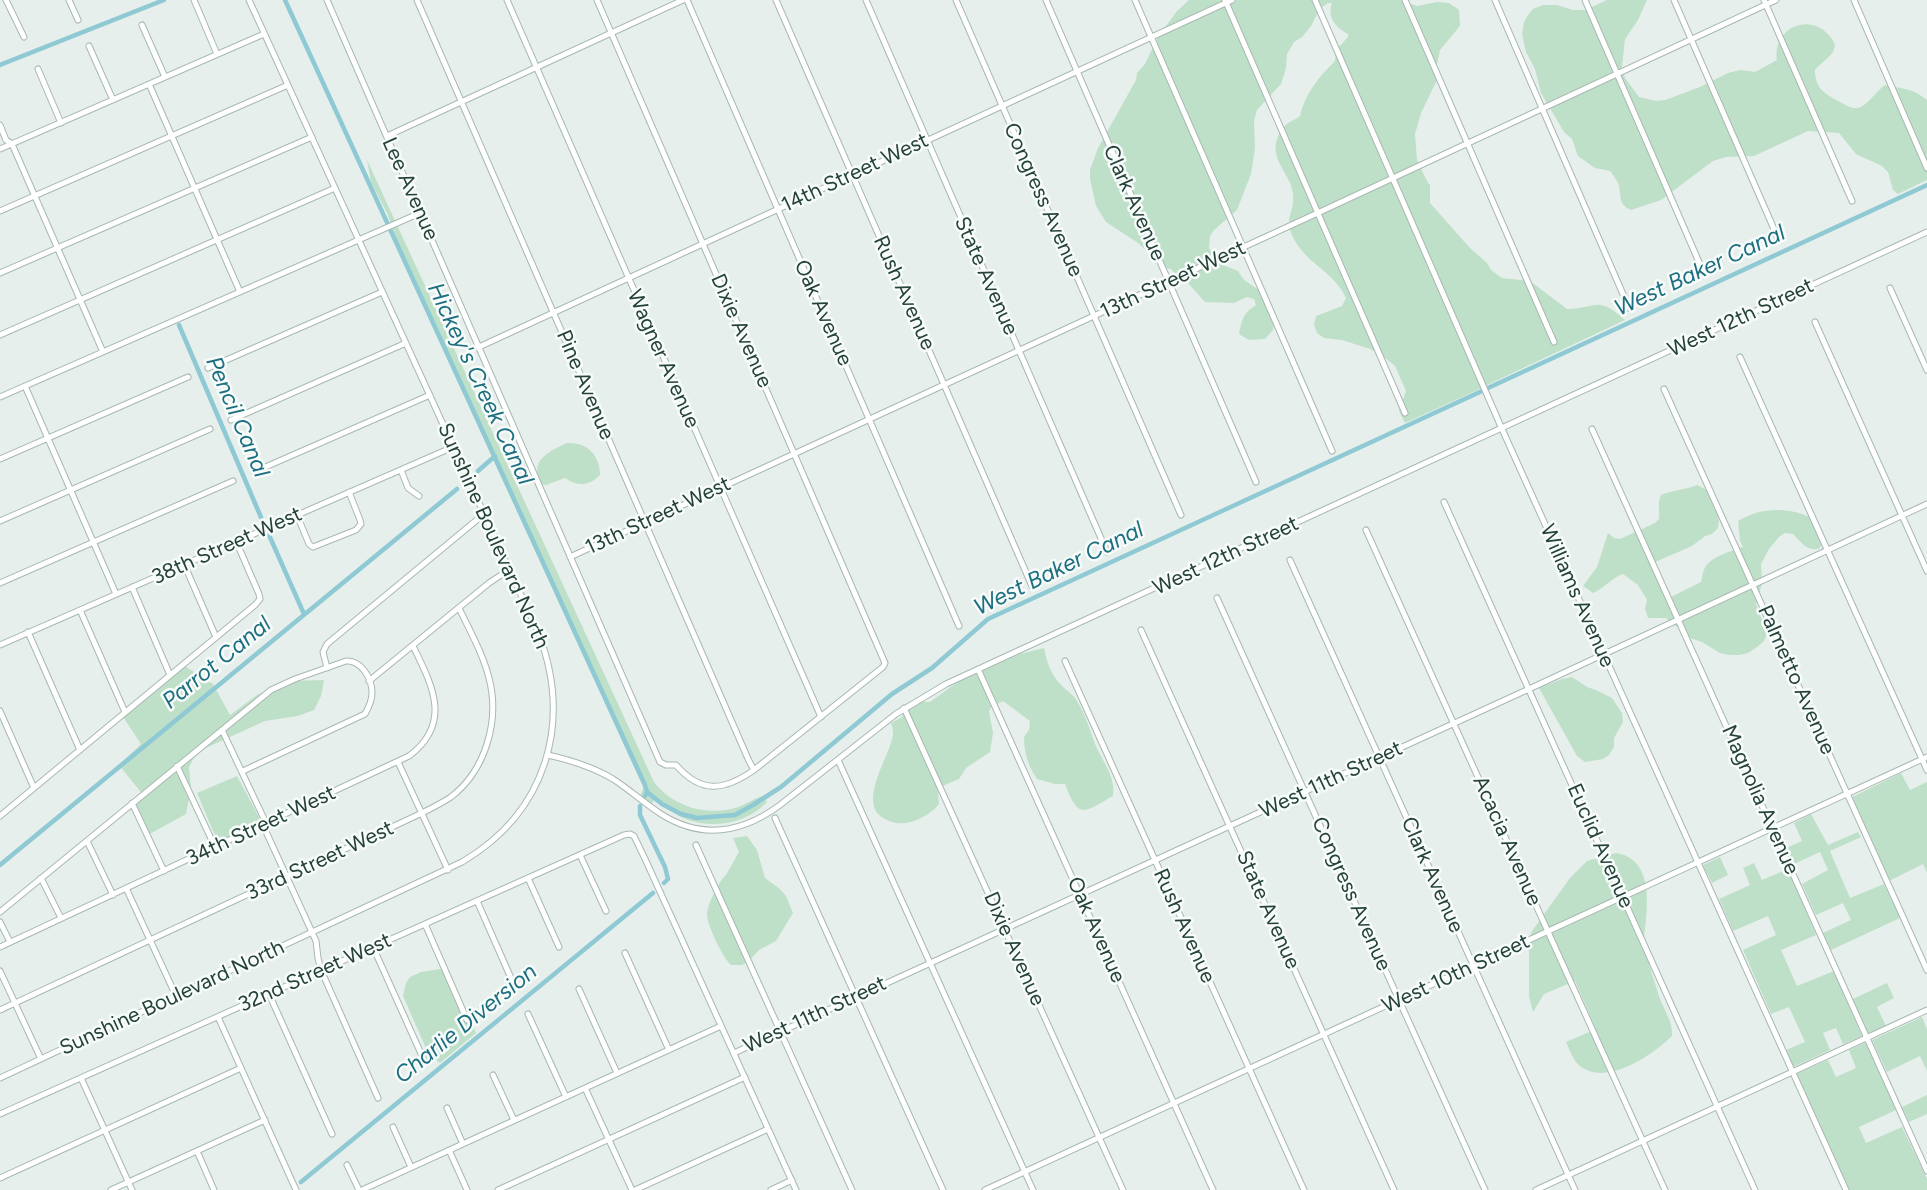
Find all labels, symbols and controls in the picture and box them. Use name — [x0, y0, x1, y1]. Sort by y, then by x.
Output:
street label: Congress Avenue — [998, 119, 1088, 281]
street label: 14th Street West — [778, 128, 932, 218]
street label: Lee Avenue — [376, 134, 444, 244]
street label: Clark Avenue — [1097, 141, 1171, 265]
street label: State Avenue — [949, 213, 1023, 339]
water label: West Baker Canal — [1610, 219, 1790, 323]
street label: Rush Avenue — [868, 232, 940, 354]
street label: 13th Street West — [1096, 235, 1250, 325]
street label: Oak Avenue — [788, 256, 858, 370]
street label: Dixie Avenue — [705, 270, 777, 392]
street label: West 12th Street — [1664, 273, 1818, 363]
water label: Hickey's Creek Canal — [421, 279, 539, 489]
street label: Wagner Avenue — [621, 286, 705, 432]
street label: Pine Avenue — [551, 326, 619, 444]
water label: Pencil Canal — [199, 352, 275, 482]
street label: Sunshine Boulevard North — [432, 419, 554, 653]
street label: 13th Street West — [581, 471, 735, 561]
street label: 38th Street West — [148, 502, 306, 590]
street label: West 12th Street — [1149, 511, 1303, 601]
water label: West Baker Canal — [970, 516, 1148, 622]
street label: Williams Avenue — [1534, 521, 1620, 671]
street label: Palmetto Avenue — [1752, 601, 1840, 759]
water label: Parrot Canal — [157, 611, 277, 715]
street label: Magnolia Avenue — [1716, 721, 1804, 879]
street label: West 11th Street — [1256, 736, 1406, 824]
street label: Acacia Avenue — [1467, 772, 1547, 910]
street label: 34th Street West — [182, 780, 340, 872]
street label: Euclid Avenue — [1561, 780, 1639, 912]
street label: Congress Avenue — [1306, 813, 1396, 975]
street label: Clark Avenue — [1395, 813, 1469, 937]
street label: 33rd Street West — [242, 816, 398, 906]
street label: State Avenue — [1231, 847, 1305, 973]
street label: Rush Avenue — [1148, 865, 1220, 987]
street label: Oak Avenue — [1061, 873, 1131, 987]
street label: Dixie Avenue — [978, 888, 1050, 1010]
street label: 32nd Street West — [235, 928, 395, 1018]
street label: West 10th Street — [1378, 929, 1534, 1019]
street label: Sunshine Boulevard North — [56, 935, 288, 1061]
water label: Charlie Diversion — [389, 958, 543, 1090]
street label: West 11th Street — [740, 971, 890, 1059]

